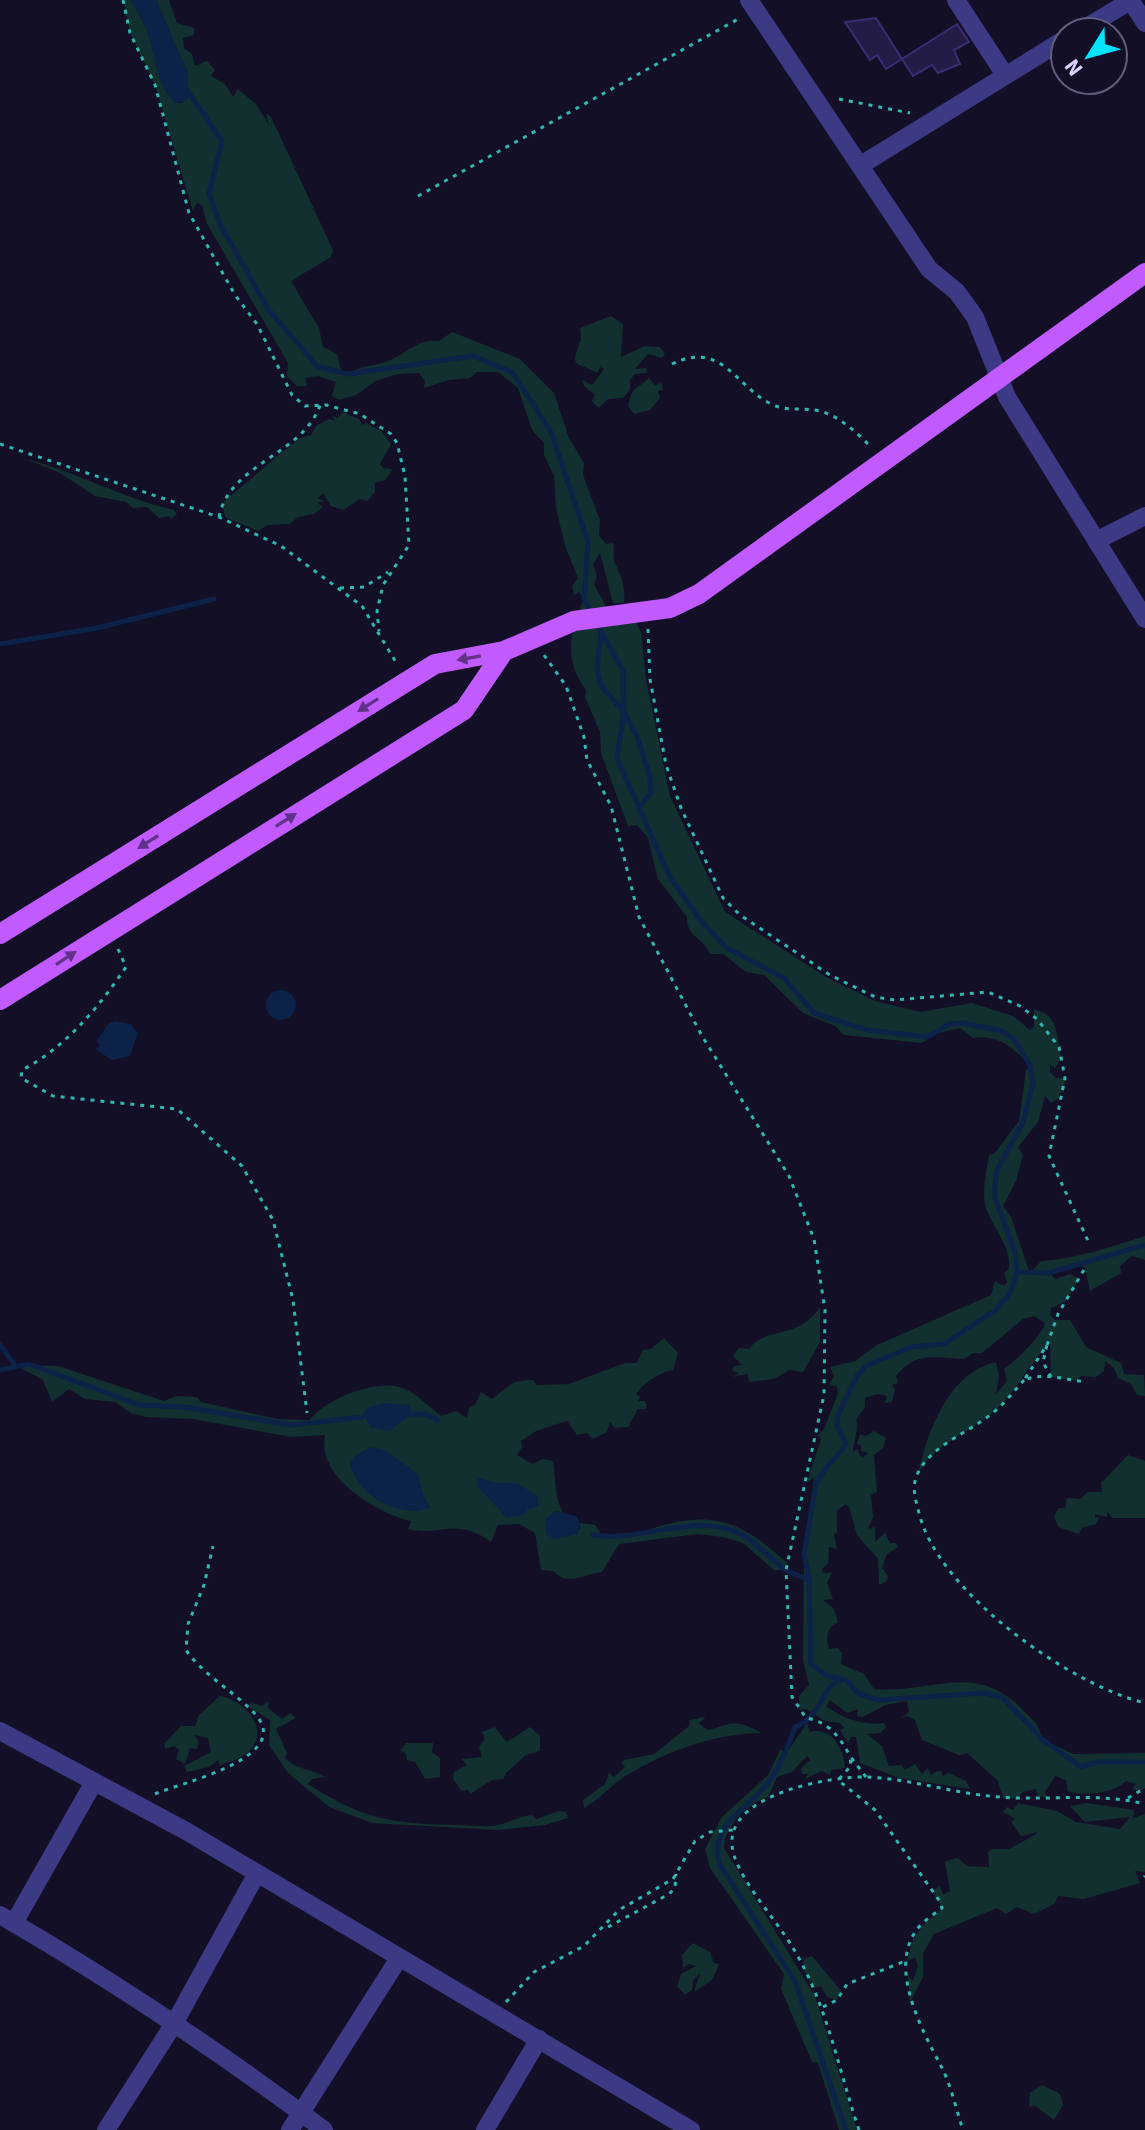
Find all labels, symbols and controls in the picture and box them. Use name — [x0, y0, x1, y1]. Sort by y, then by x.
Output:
north arrow — [1049, 16, 1129, 96]
text: N — [1057, 52, 1091, 83]
one-way arrow — [456, 652, 481, 664]
one-way arrow — [357, 698, 379, 712]
one-way arrow — [275, 814, 297, 828]
one-way arrow — [137, 835, 158, 850]
one-way arrow — [55, 952, 77, 966]

